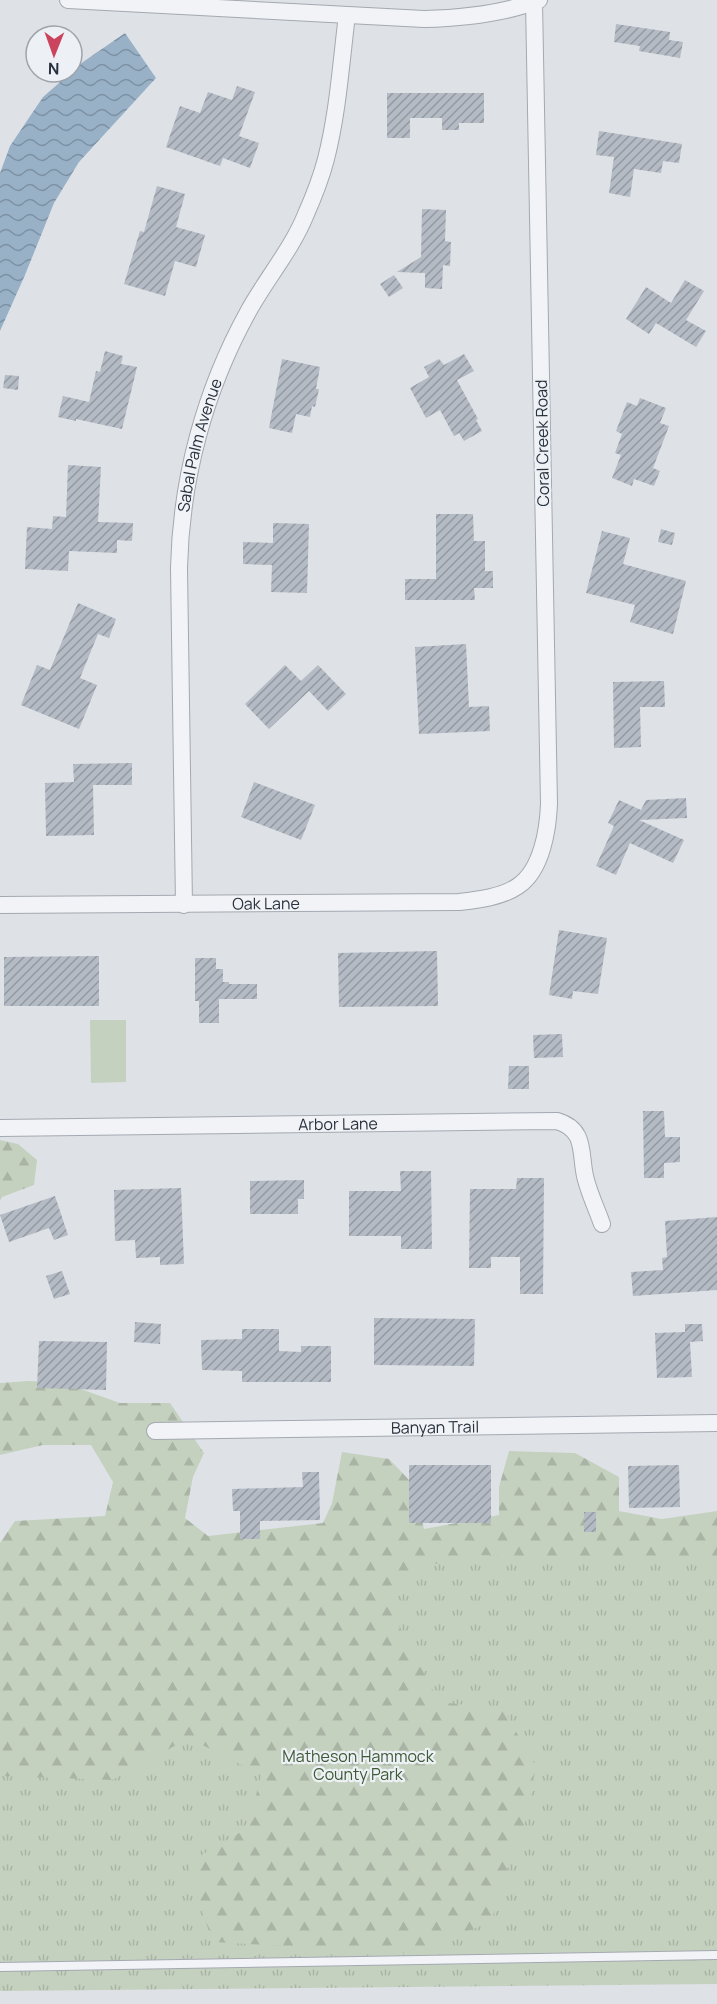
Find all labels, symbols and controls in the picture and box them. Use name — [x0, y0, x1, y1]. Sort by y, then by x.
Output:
north arrow — [24, 24, 84, 84]
text: N — [48, 58, 60, 80]
street label: Sabal Palm Avenue — [172, 375, 227, 513]
street label: Coral Creek Road — [530, 379, 554, 507]
street label: Oak Lane — [232, 892, 300, 914]
street label: Arbor Lane — [298, 1112, 378, 1135]
street label: Banyan Trail — [391, 1415, 479, 1439]
park label: Matheson Hammock County Park — [282, 1745, 435, 1785]

